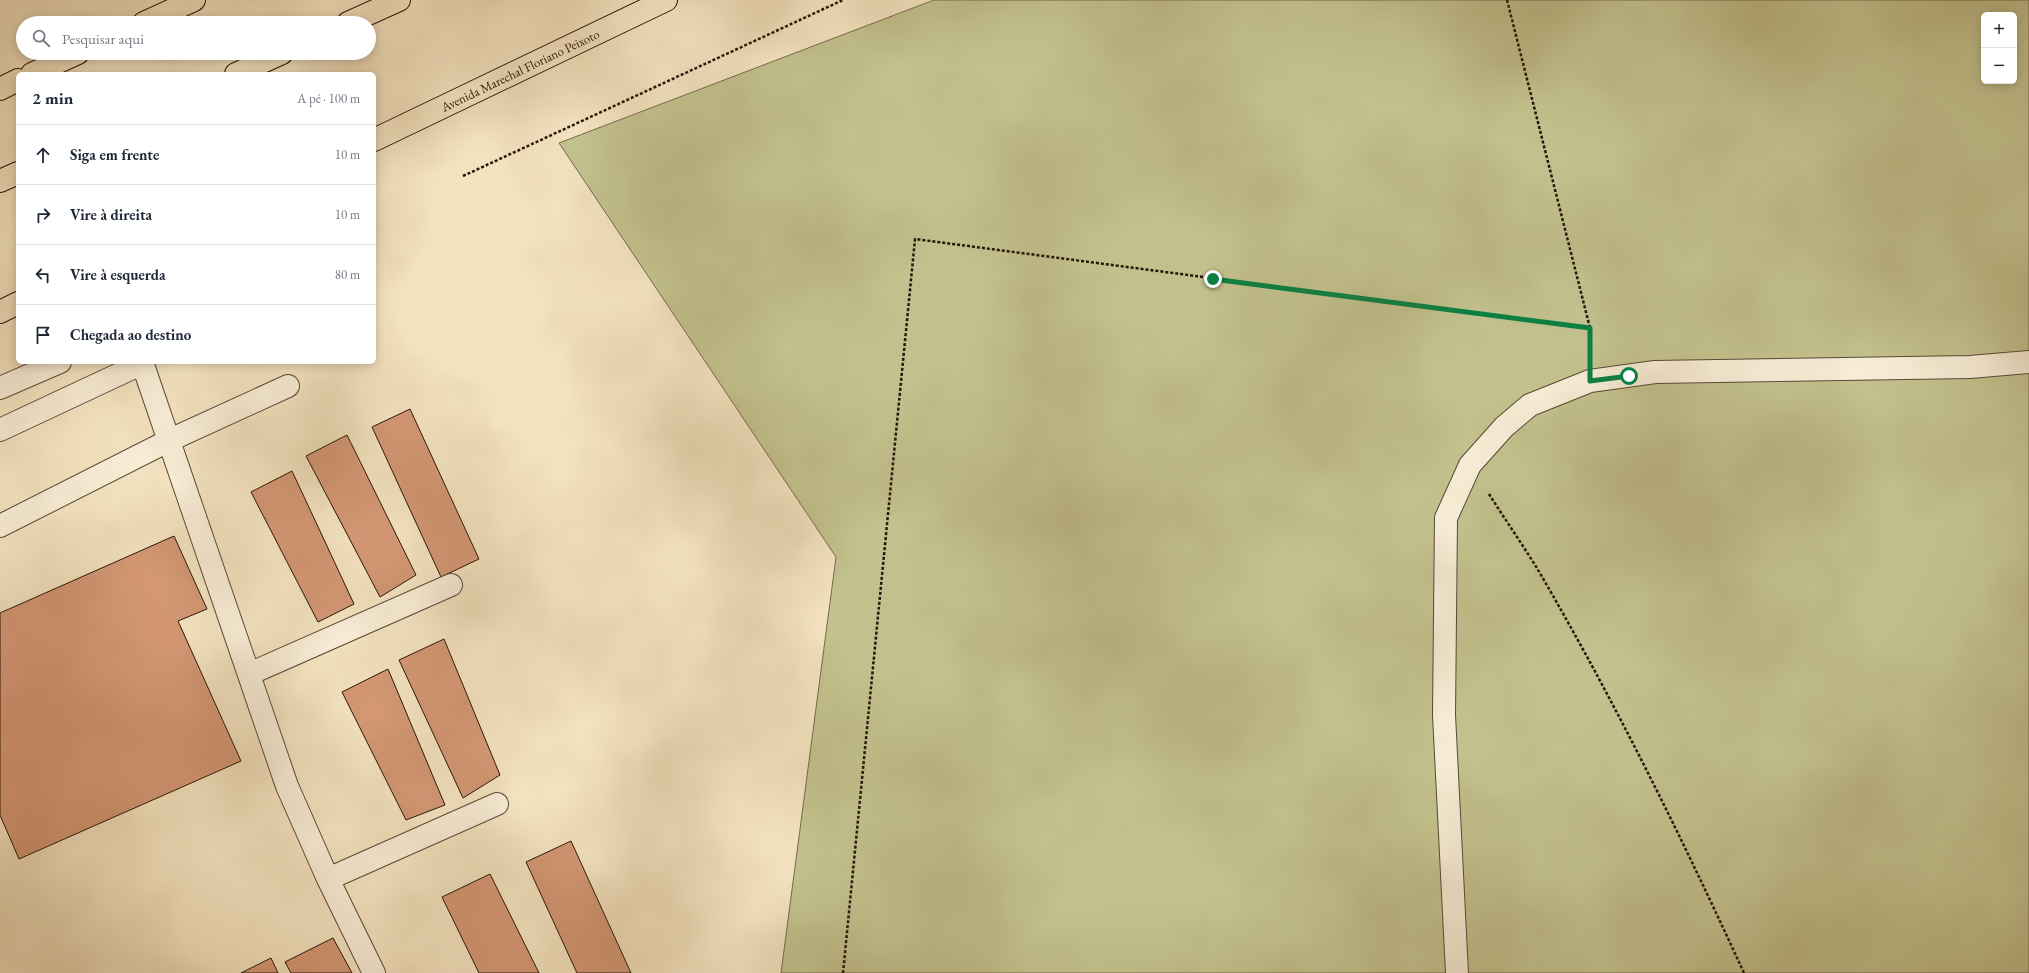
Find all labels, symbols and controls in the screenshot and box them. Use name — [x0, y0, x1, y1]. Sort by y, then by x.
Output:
map controls — [1981, 12, 2017, 84]
button: + — [1981, 12, 2017, 48]
search box — [16, 16, 376, 60]
street label: Avenida Marechal Floriano Peixoto — [437, 25, 602, 116]
icon: search — [30, 27, 52, 49]
text: Pesquisar aqui — [62, 29, 144, 48]
button: − — [1981, 48, 2017, 84]
text: 2 min — [32, 87, 73, 109]
text: A pé · 100 m — [297, 90, 360, 107]
icon: ahead — [32, 144, 54, 166]
text: Siga em frente — [70, 145, 159, 164]
text: 10 m — [335, 146, 360, 163]
icon: right — [32, 204, 54, 226]
text: Vire à direita — [70, 205, 152, 224]
text: 10 m — [335, 206, 360, 223]
icon: left — [32, 264, 54, 286]
text: Vire à esquerda — [70, 265, 166, 284]
text: 80 m — [335, 266, 360, 283]
route end — [1204, 270, 1222, 288]
icon: arrive — [32, 324, 54, 346]
text: Chegada ao destino — [70, 325, 191, 344]
route start — [1620, 367, 1638, 385]

